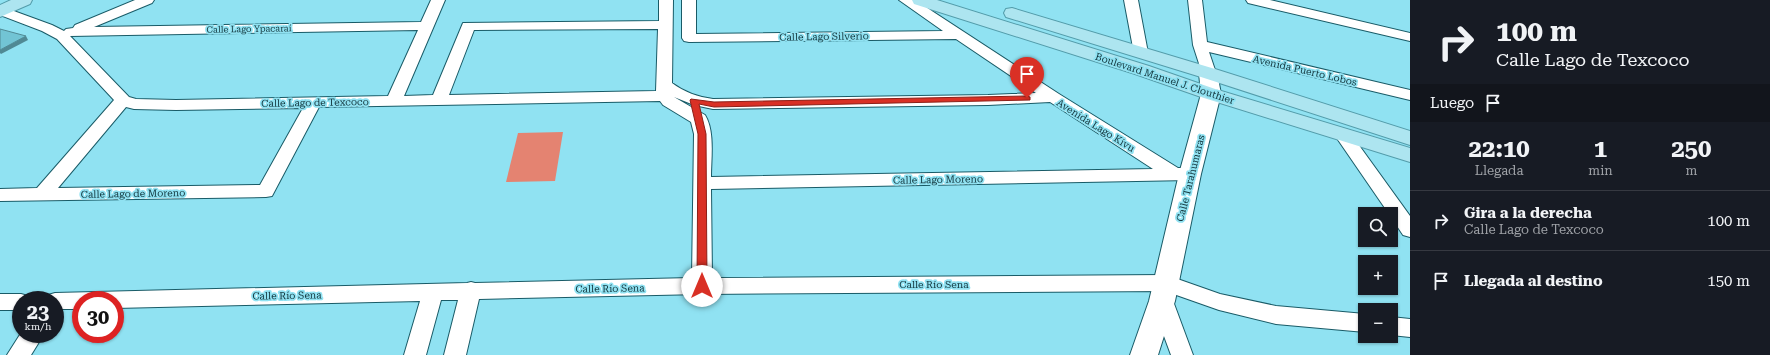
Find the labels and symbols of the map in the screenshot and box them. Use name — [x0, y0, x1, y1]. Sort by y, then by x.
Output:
street label: Calle Lago Ypacaraí — [206, 23, 292, 35]
street label: Calle Lago Silverio — [779, 30, 869, 43]
street label: Boulevard Manuel J. Clouthier — [1094, 51, 1236, 106]
street label: Avenida Puerto Lobos — [1252, 53, 1358, 88]
pin — [1010, 57, 1044, 98]
street label: Calle Lago de Texcoco — [261, 96, 369, 109]
street label: Avenida Lago Kivu — [1055, 97, 1138, 154]
street label: Calle Tarahumaras — [1174, 133, 1207, 223]
street label: Calle Lago Moreno — [893, 173, 983, 186]
street label: Calle Lago de Moreno — [81, 187, 185, 200]
position arrow — [681, 265, 723, 307]
street label: Calle Río Sena — [899, 279, 969, 290]
street label: Calle Río Sena — [575, 282, 645, 295]
street label: Calle Río Sena — [252, 289, 322, 302]
speed limit sign: 30 — [72, 291, 124, 343]

